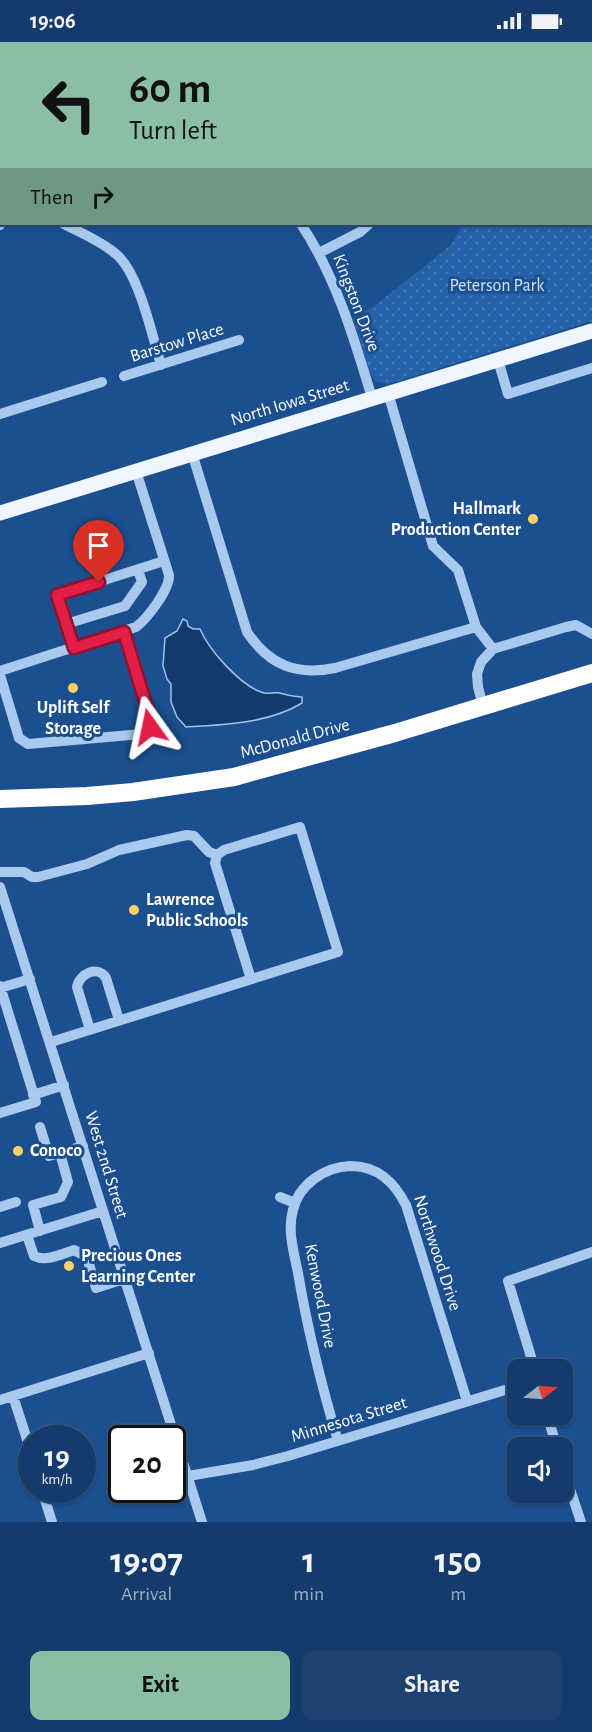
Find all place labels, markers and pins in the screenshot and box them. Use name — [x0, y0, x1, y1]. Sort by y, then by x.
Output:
place label: Hallmark Production Center — [391, 500, 522, 539]
marker: Hallmark Production Center — [526, 512, 540, 526]
pin — [73, 520, 124, 582]
marker: Uplift Self Storage — [66, 681, 80, 695]
place label: Uplift Self Storage — [37, 699, 111, 738]
place label: Lawrence Public Schools — [146, 891, 248, 930]
marker: Lawrence Public Schools — [127, 903, 141, 917]
place label: Conoco — [30, 1142, 82, 1160]
marker: Conoco — [11, 1144, 25, 1158]
place label: Precious Ones Learning Center — [81, 1247, 196, 1286]
marker: Precious Ones Learning Center — [62, 1259, 76, 1273]

